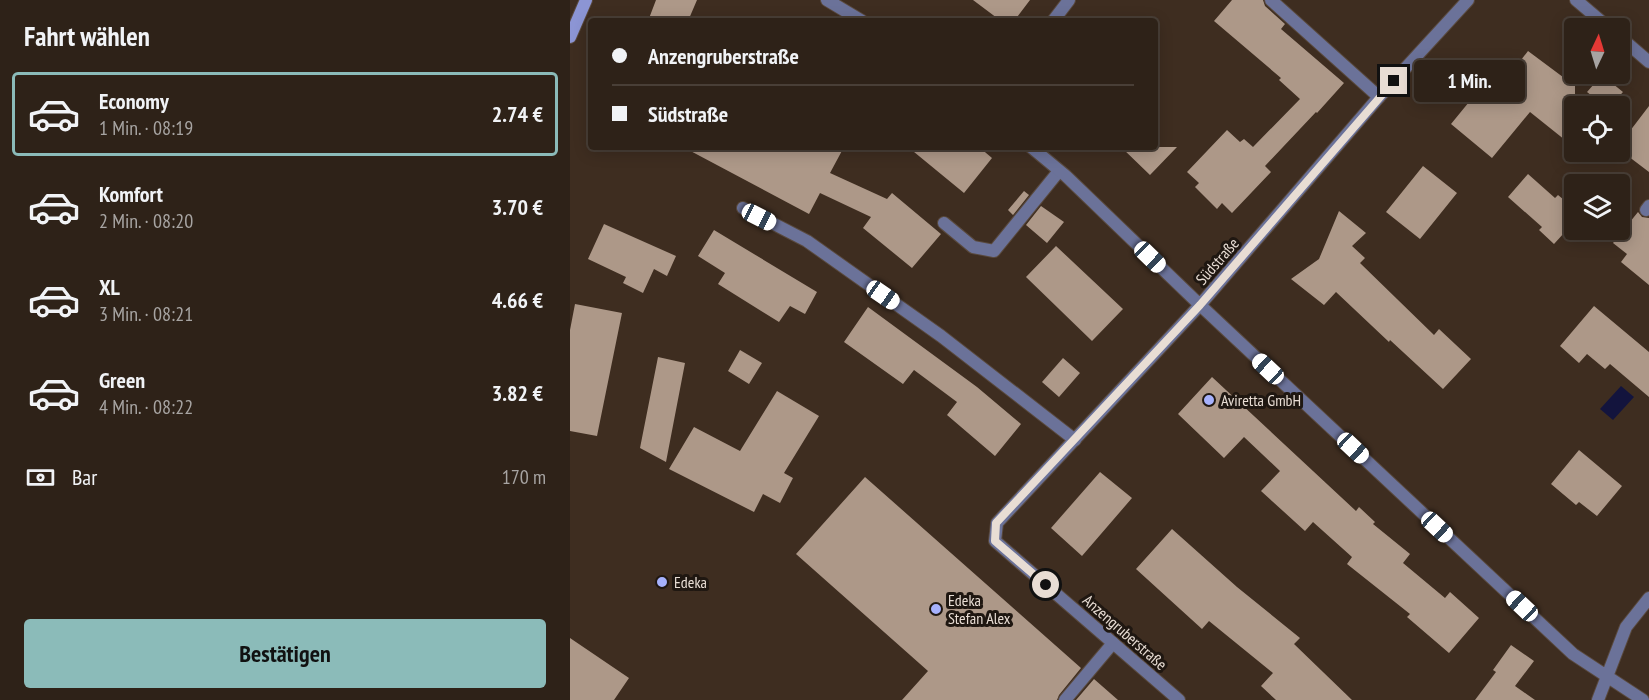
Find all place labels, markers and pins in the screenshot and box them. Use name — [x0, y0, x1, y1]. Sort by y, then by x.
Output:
place label: Aviretta GmbH — [1221, 390, 1301, 410]
marker: Aviretta GmbH — [1202, 393, 1216, 407]
place label: Edeka — [674, 572, 707, 592]
marker: Edeka — [655, 575, 669, 589]
place label: Edeka Stefan Alex — [948, 590, 1011, 628]
marker: Edeka Stefan Alex — [929, 602, 943, 616]

